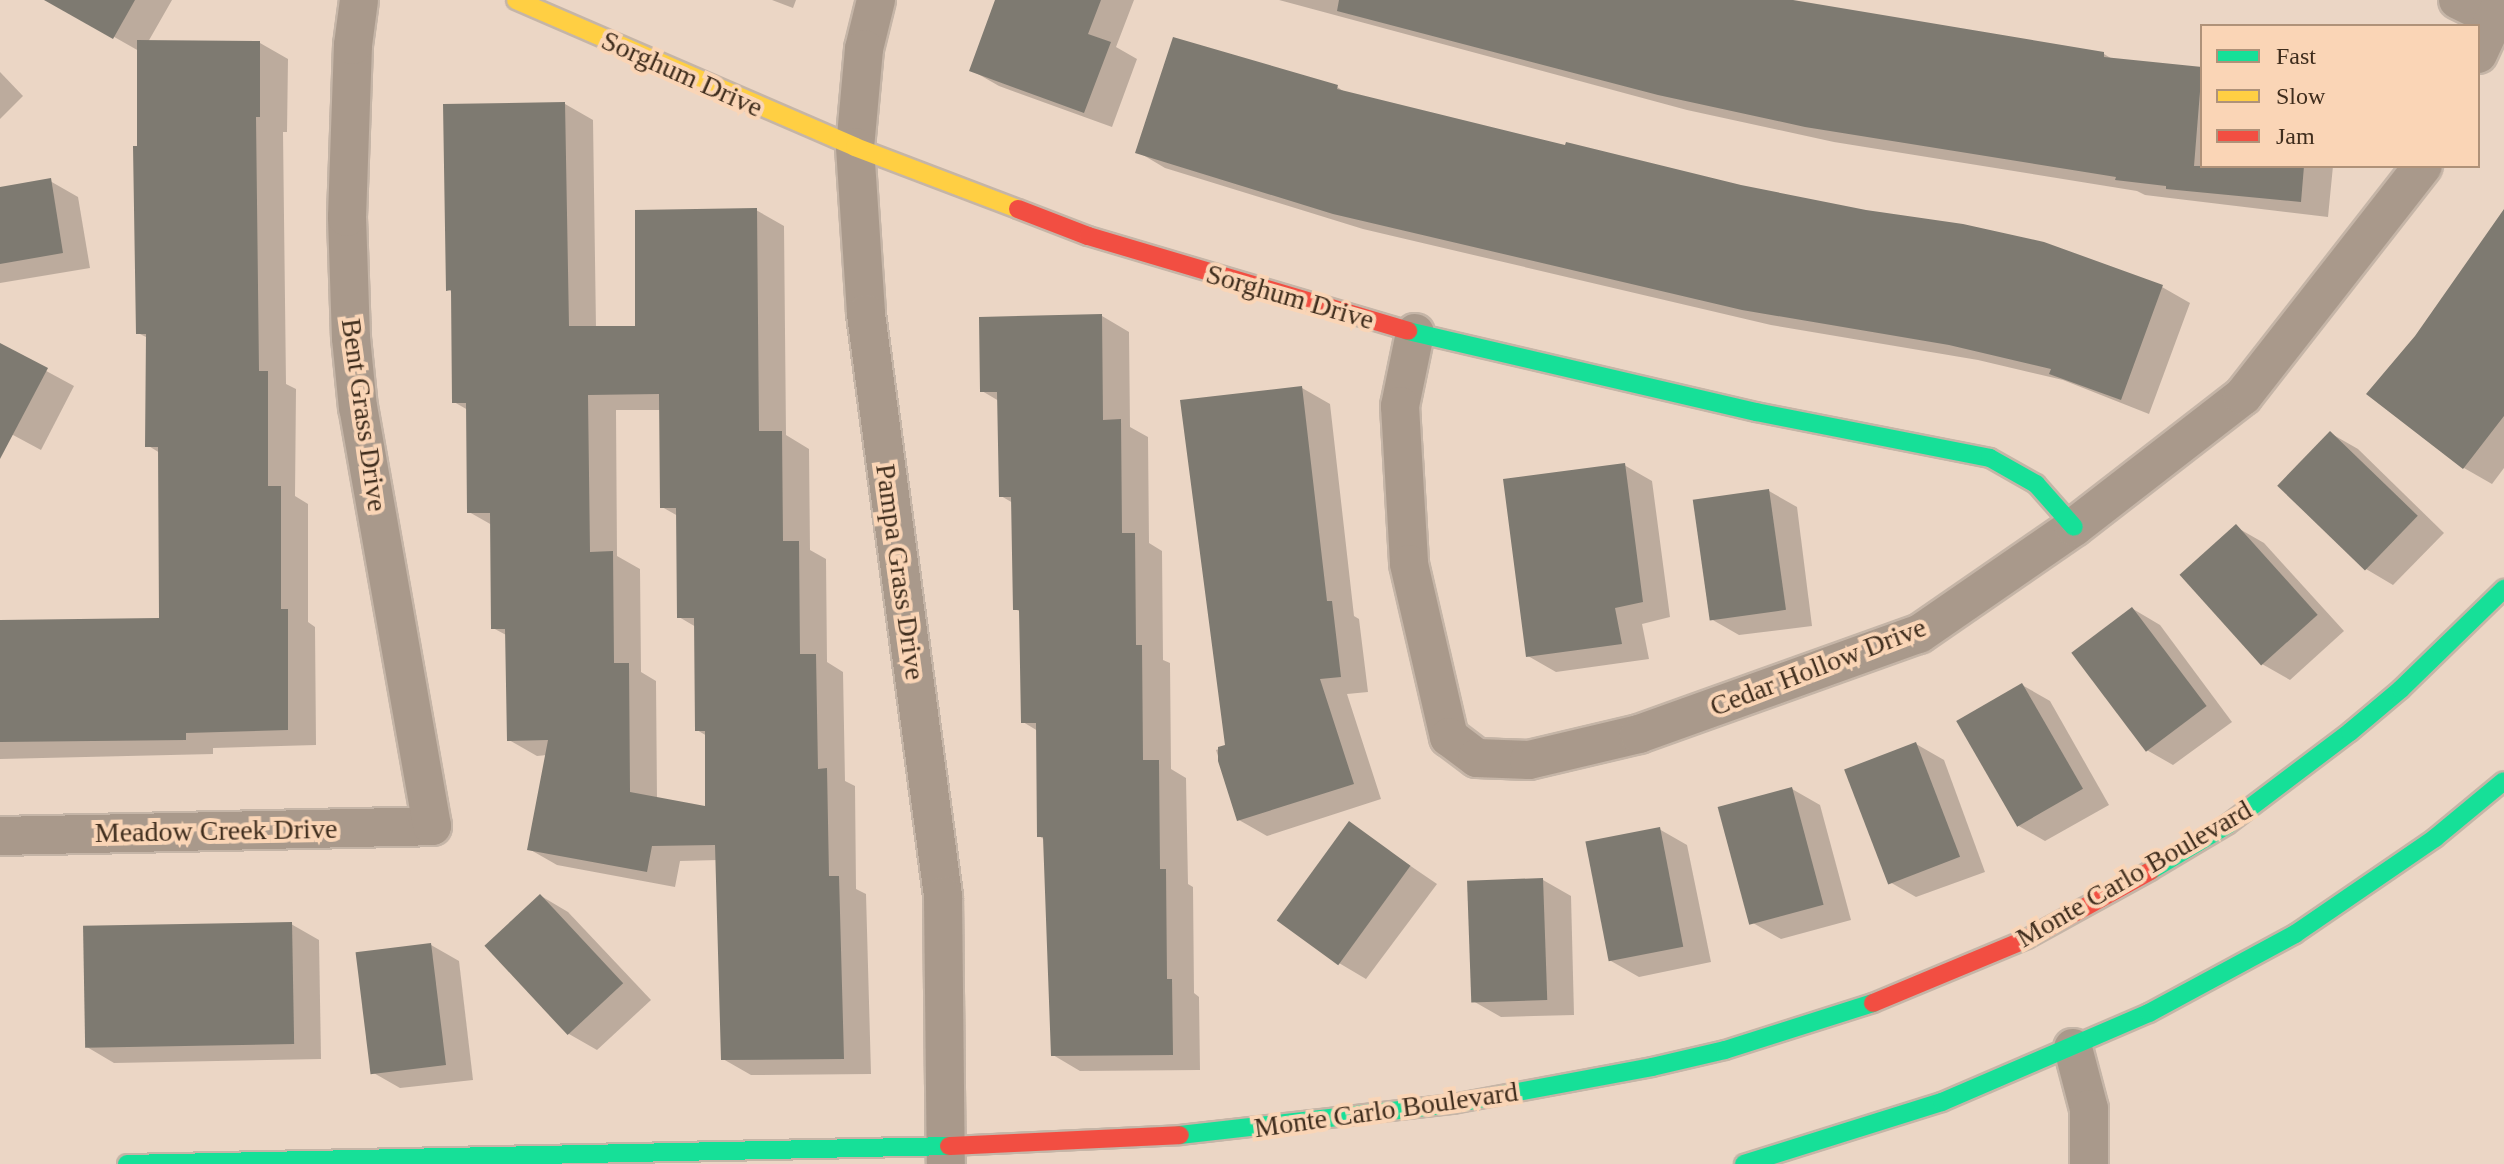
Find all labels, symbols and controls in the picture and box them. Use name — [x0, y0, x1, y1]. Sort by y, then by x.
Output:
street label: Sorghum Drive — [596, 23, 768, 125]
legend — [2200, 24, 2480, 168]
text: Fast — [2276, 43, 2316, 69]
text: Slow — [2276, 83, 2325, 109]
text: Jam — [2276, 123, 2315, 149]
street label: Sorghum Drive — [1202, 257, 1378, 337]
street label: Bent Grass Drive — [334, 316, 394, 514]
street label: Pampa Grass Drive — [868, 462, 932, 682]
street label: Cedar Hollow Drive — [1705, 610, 1931, 724]
street label: Monte Carlo Boulevard — [2010, 793, 2258, 955]
street label: Meadow Creek Drive — [94, 812, 338, 850]
street label: Monte Carlo Boulevard — [1252, 1075, 1520, 1145]

